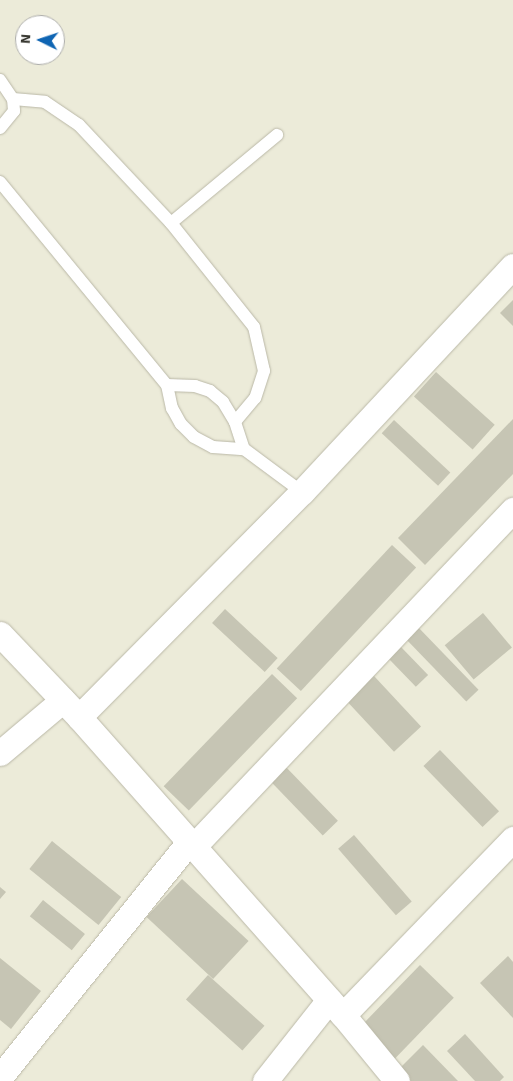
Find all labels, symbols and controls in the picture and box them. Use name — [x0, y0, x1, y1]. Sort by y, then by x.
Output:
north arrow — [15, 15, 65, 65]
text: N — [17, 34, 34, 44]

